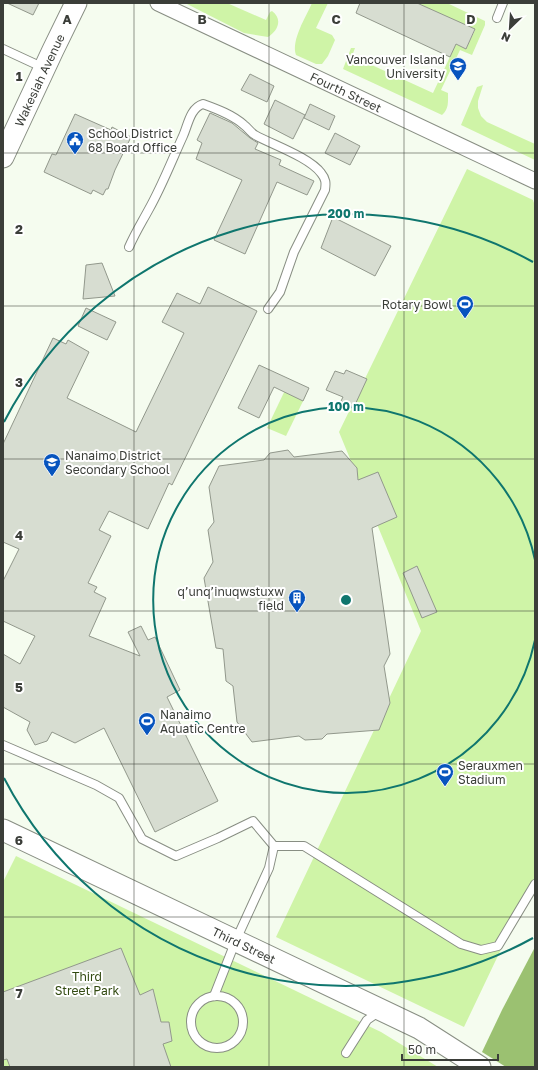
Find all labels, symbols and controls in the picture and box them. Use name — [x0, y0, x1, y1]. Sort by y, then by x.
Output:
north arrow — [490, 8, 530, 48]
text: A — [62, 11, 72, 27]
text: B — [197, 11, 207, 27]
text: C — [331, 11, 341, 27]
text: D — [466, 11, 476, 27]
text: N — [499, 30, 512, 45]
street label: Wakesiah Avenue — [11, 31, 67, 129]
place label: Vancouver Island University — [346, 52, 445, 81]
school or university icon: Vancouver Island University — [448, 56, 468, 81]
text: 1 — [16, 68, 23, 84]
street label: Fourth Street — [308, 69, 384, 115]
place label: School District 68 Board Office — [88, 126, 177, 155]
public building icon: School District 68 Board Office — [65, 130, 85, 155]
text: 200 m — [328, 206, 364, 221]
text: 2 — [15, 221, 23, 237]
sports icon: Rotary Bowl — [455, 294, 475, 319]
place label: Rotary Bowl — [382, 297, 452, 312]
text: 3 — [15, 374, 23, 390]
text: 100 m — [328, 399, 364, 414]
place label: Nanaimo District Secondary School — [65, 448, 170, 477]
school or university icon: Nanaimo District Secondary School — [42, 452, 62, 477]
text: 4 — [15, 527, 23, 543]
place label: q’unq’inuqwstuxw field — [178, 584, 284, 613]
building icon: q’unq’inuqwstuxw field — [287, 588, 307, 613]
centre of rings — [339, 593, 353, 607]
text: 5 — [15, 679, 23, 695]
place label: Nanaimo Aquatic Centre — [160, 707, 246, 736]
sports icon: Nanaimo Aquatic Centre — [137, 711, 157, 736]
place label: Serauxmen Stadium — [458, 758, 523, 787]
sports icon: Serauxmen Stadium — [435, 762, 455, 787]
text: 6 — [15, 832, 23, 848]
street label: Third Street — [210, 923, 278, 966]
park label: Third Street Park — [55, 969, 119, 998]
text: 7 — [15, 985, 23, 1001]
scale bar — [402, 1036, 498, 1062]
text: 50 m — [408, 1042, 436, 1057]

